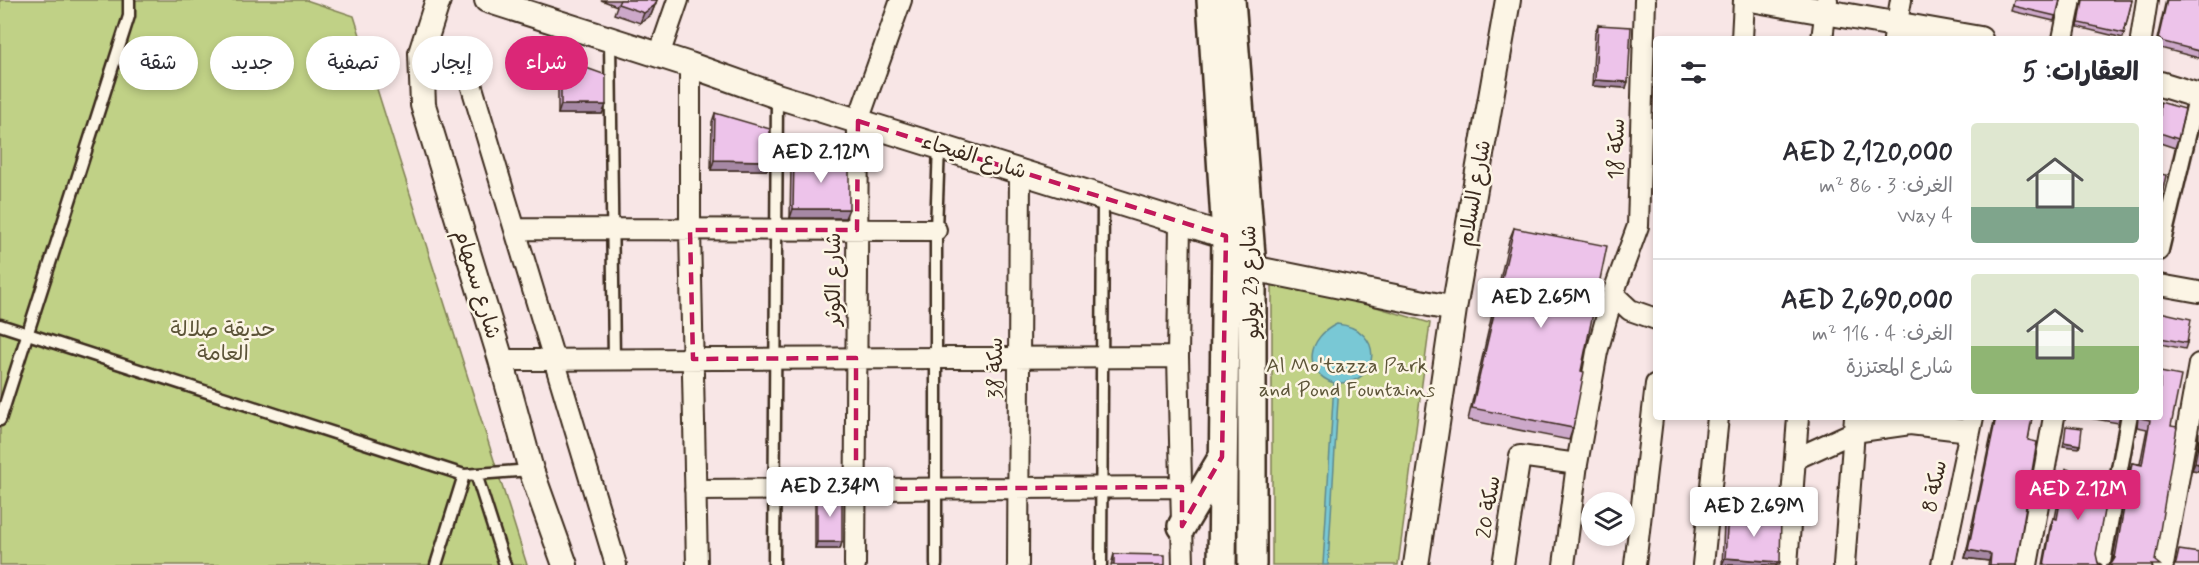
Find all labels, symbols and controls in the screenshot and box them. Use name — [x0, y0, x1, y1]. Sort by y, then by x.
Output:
chip: شقة — [119, 36, 198, 90]
chip: جديد — [210, 36, 294, 90]
chip: تصفية — [306, 36, 400, 90]
chip: إيجار — [412, 36, 493, 90]
chip: شراء — [505, 36, 588, 90]
icon: filters — [1677, 56, 1710, 89]
text: العقارات: 5 — [2022, 56, 2139, 90]
street label: سكة 18 — [1602, 118, 1632, 180]
street label: شارع الفيحاء — [918, 128, 1030, 186]
pin: AED 2.12M — [752, 133, 890, 184]
text: AED 2,120,000 — [1782, 136, 1953, 170]
street label: شارع السلام — [1452, 138, 1499, 249]
text: AED 2.12M — [772, 139, 870, 166]
icon: home — [2019, 147, 2091, 219]
text: الغرف: 3 · 86 m² — [1819, 173, 1953, 200]
text: Way 4 — [1897, 203, 1953, 230]
street label: شارع 23 يوليو — [1235, 225, 1267, 340]
street label: شارع سمهام — [446, 226, 507, 343]
street label: شارع الكوثر — [820, 233, 848, 327]
pin: AED 2.65M — [1472, 278, 1610, 329]
text: AED 2.65M — [1492, 284, 1590, 311]
text: AED 2,690,000 — [1781, 284, 1953, 318]
icon: home — [2019, 298, 2091, 370]
park label: حديقة صلالة العامة — [170, 316, 276, 368]
text: الغرف: 4 · 116 m² — [1812, 321, 1953, 348]
street label: سكة 38 — [982, 337, 1010, 399]
park label: Al Mo'tazza Park and Pond Fountains — [1259, 352, 1435, 404]
text: شارع المعتززة — [1846, 354, 1953, 381]
street label: سكة 8 — [1916, 458, 1954, 515]
pin: AED 2.34M — [761, 467, 899, 518]
pin: AED 2.12M — [2009, 470, 2147, 521]
text: AED 2.34M — [780, 473, 880, 500]
street label: سكة 20 — [1470, 474, 1508, 540]
text: AED 2.12M — [2029, 476, 2127, 503]
pin: AED 2.69M — [1685, 487, 1823, 538]
map controls — [1581, 492, 1635, 546]
button: layers — [1581, 492, 1635, 546]
text: AED 2.69M — [1704, 493, 1804, 520]

